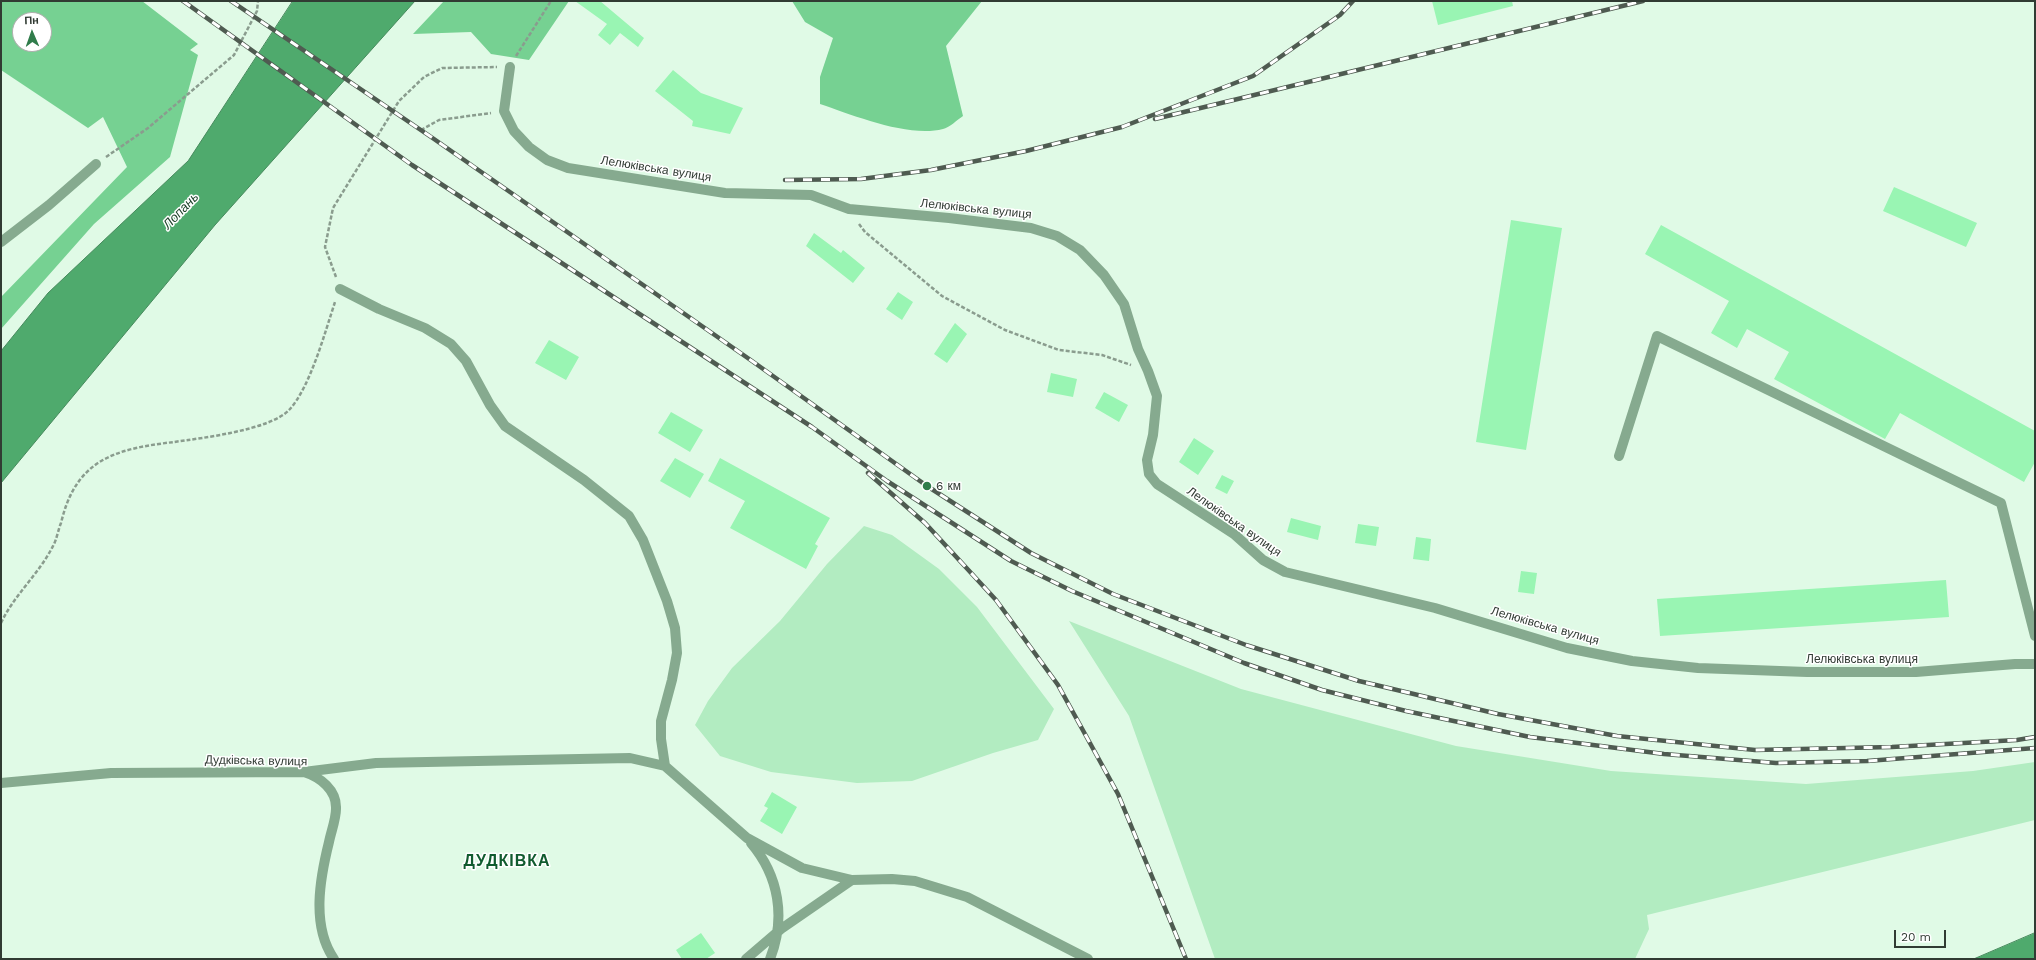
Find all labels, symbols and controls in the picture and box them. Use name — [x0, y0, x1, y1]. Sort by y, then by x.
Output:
north arrow — [12, 12, 52, 52]
text: Пн — [24, 14, 39, 27]
street label: Лелюківська вулиця — [600, 153, 712, 185]
water label: Лопань — [160, 190, 202, 232]
street label: Лелюківська вулиця — [920, 196, 1032, 222]
place label: 6 км — [936, 479, 961, 493]
marker: 6 км — [921, 480, 933, 492]
street label: Лелюківська вулиця — [1184, 484, 1284, 560]
street label: Лелюківська вулиця — [1489, 604, 1601, 648]
street label: Лелюківська вулиця — [1806, 652, 1918, 666]
street label: Дудківська вулиця — [205, 753, 307, 769]
district label: ДУДКІВКА — [463, 851, 551, 871]
scale bar — [1896, 922, 1948, 948]
text: 20 m — [1901, 930, 1931, 944]

